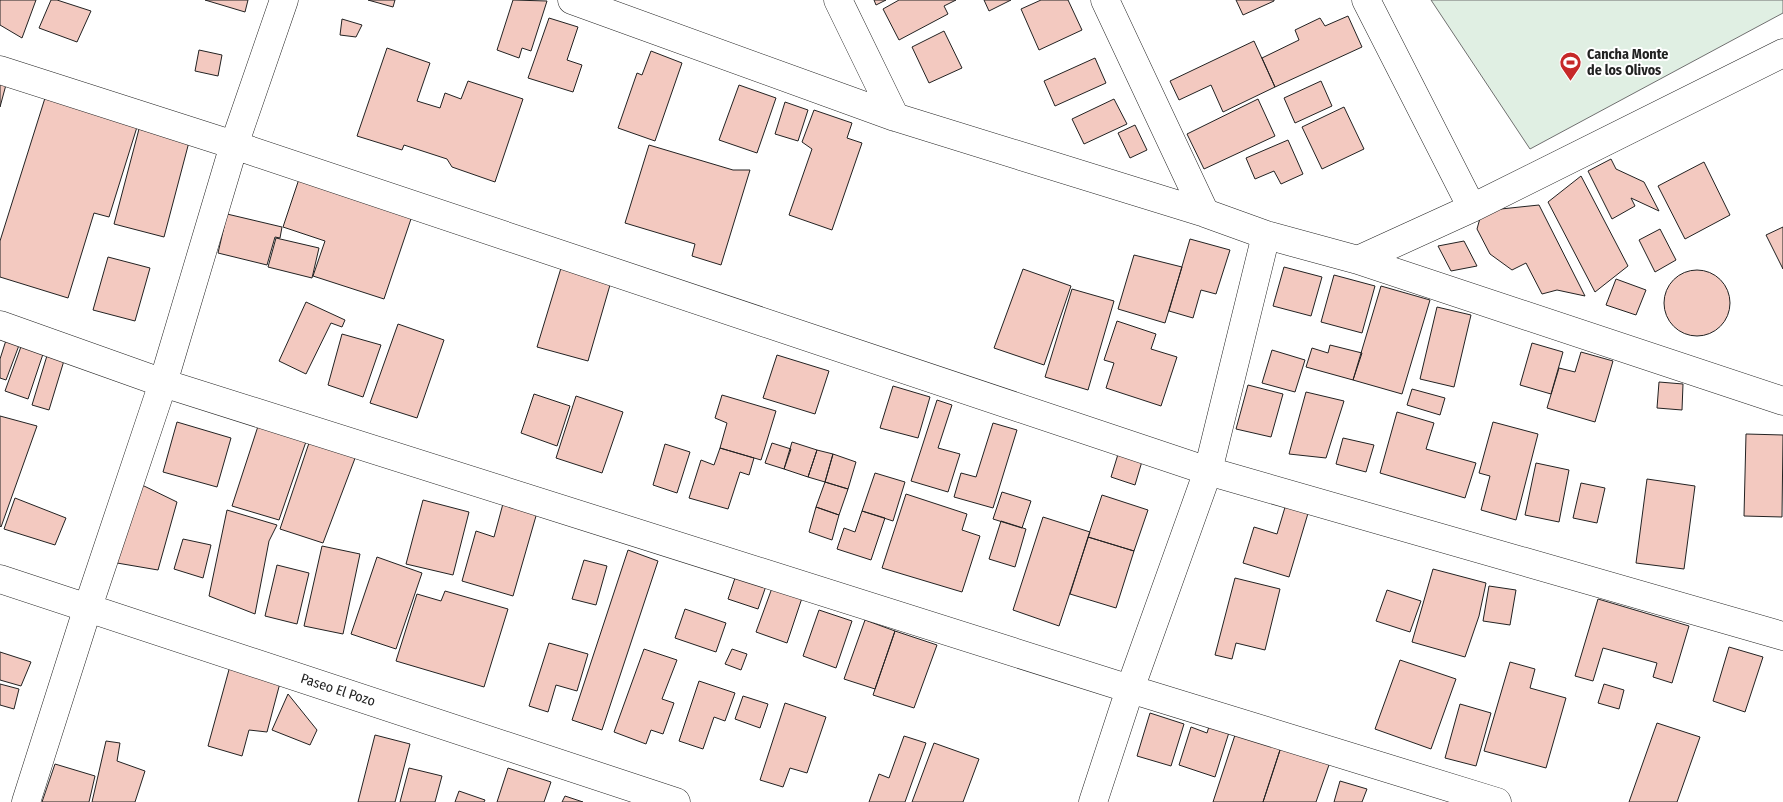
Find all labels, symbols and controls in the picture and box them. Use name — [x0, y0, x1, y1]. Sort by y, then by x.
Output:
place label: Cancha Monte de los Olivos — [1587, 46, 1668, 79]
sports icon: Cancha Monte de los Olivos — [1559, 50, 1583, 81]
street label: Paseo El Pozo — [299, 670, 377, 710]

